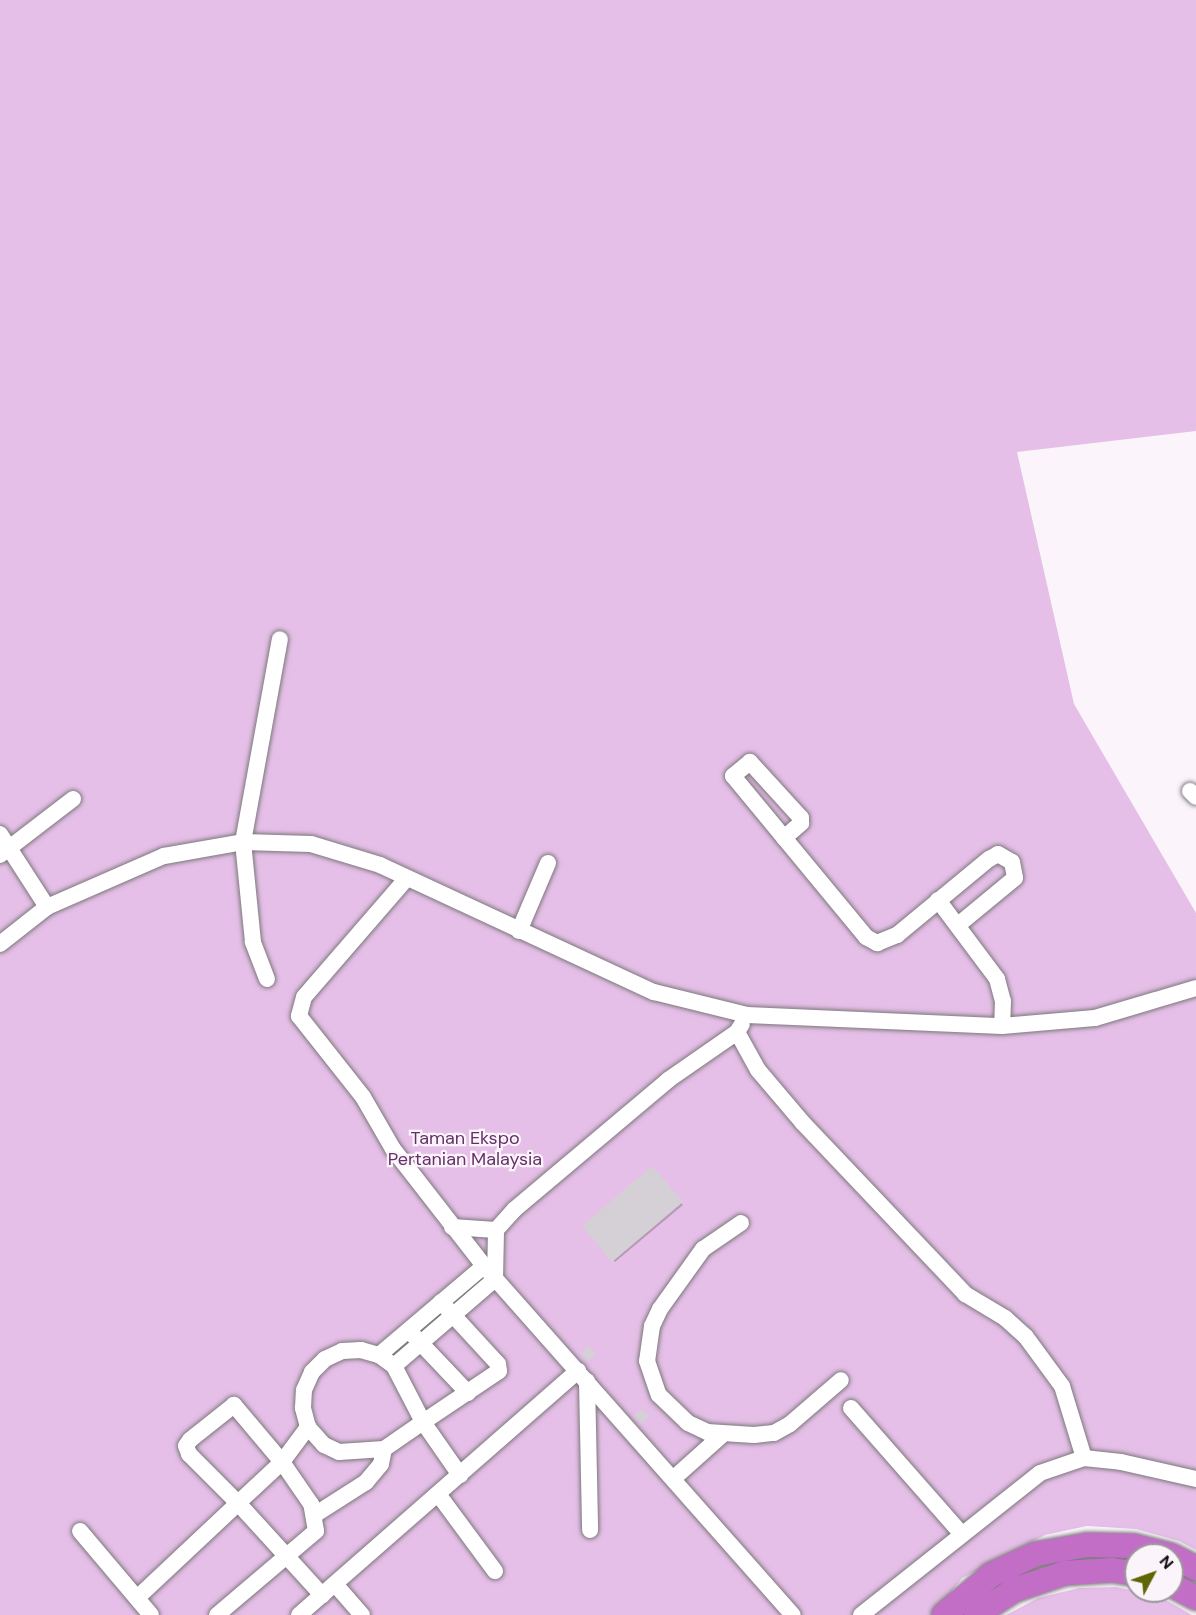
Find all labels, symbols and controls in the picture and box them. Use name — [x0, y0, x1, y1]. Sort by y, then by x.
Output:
park label: Taman Ekspo Pertanian Malaysia — [388, 1128, 542, 1170]
north arrow — [1124, 1543, 1184, 1603]
text: N — [1155, 1551, 1178, 1573]

